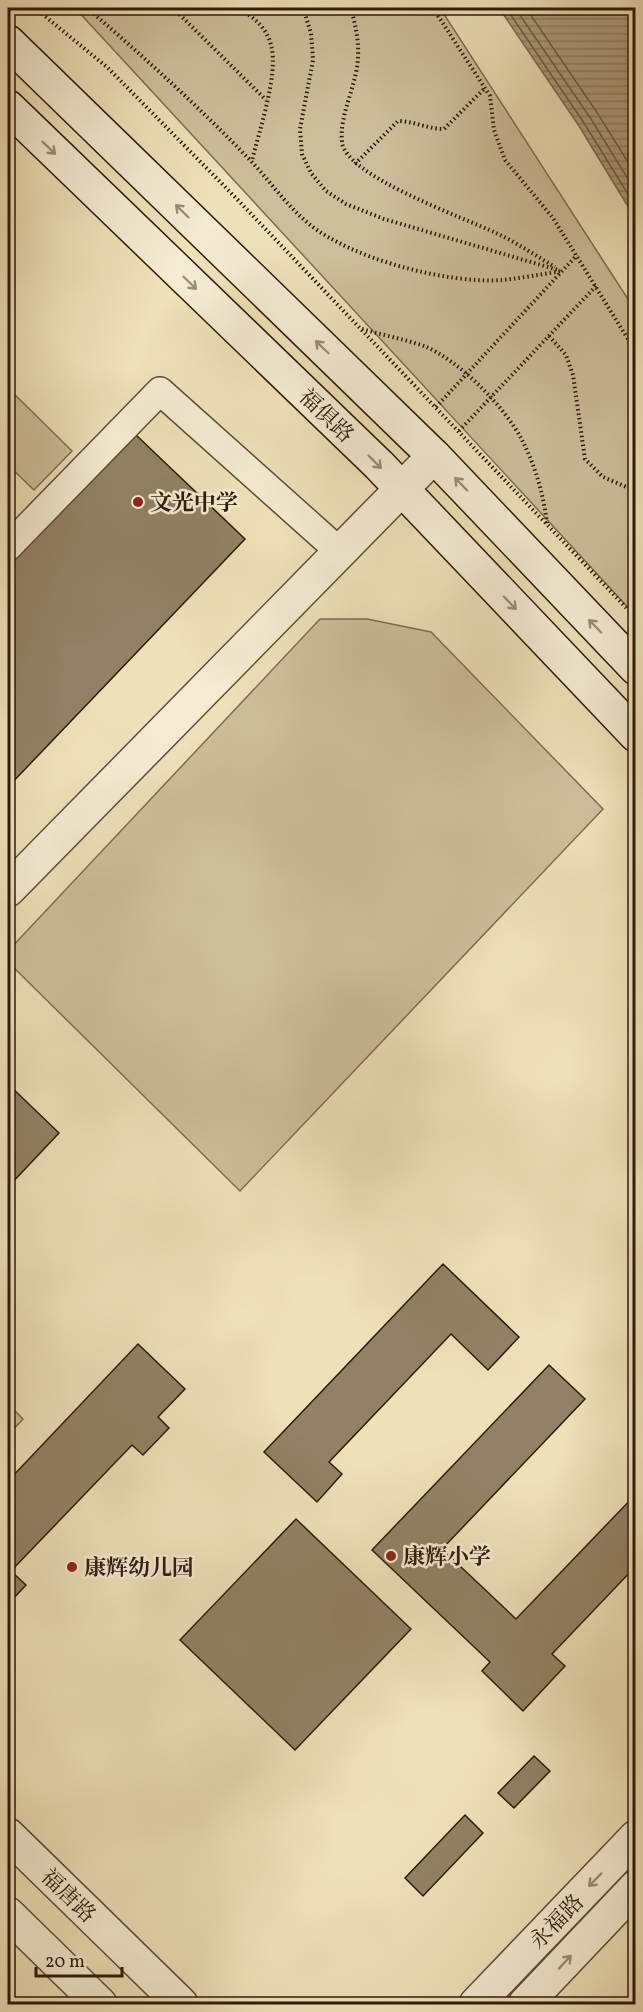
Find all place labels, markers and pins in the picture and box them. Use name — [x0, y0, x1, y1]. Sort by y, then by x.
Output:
place label: 文光中学 — [150, 489, 238, 520]
marker: 文光中学 — [131, 495, 145, 509]
place label: 康辉小学 — [403, 1543, 491, 1574]
marker: 康辉小学 — [384, 1549, 398, 1563]
place label: 康辉幼儿园 — [84, 1554, 194, 1585]
marker: 康辉幼儿园 — [65, 1560, 79, 1574]

